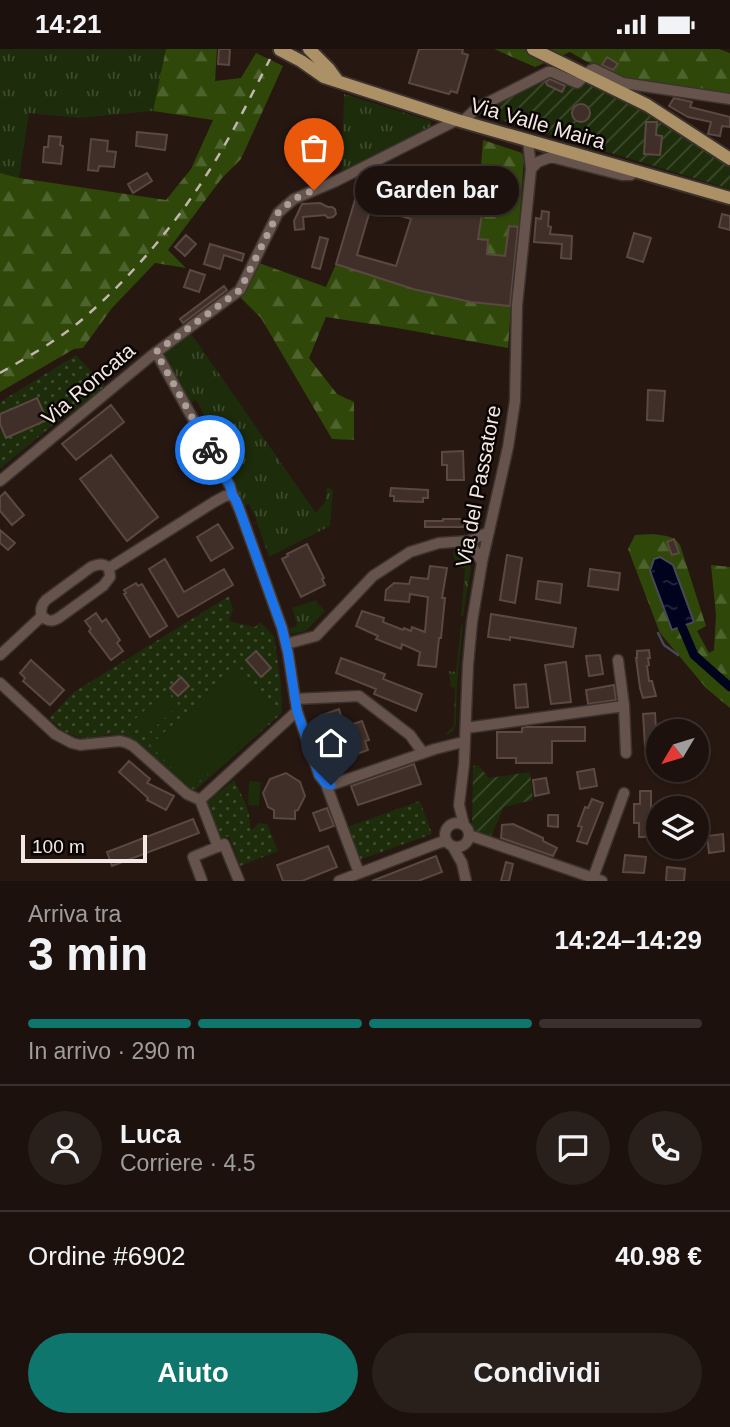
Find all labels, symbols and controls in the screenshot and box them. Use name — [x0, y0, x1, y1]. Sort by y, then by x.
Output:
text: 14:21 — [35, 9, 102, 39]
street label: Via Valle Maira — [468, 93, 608, 153]
pin — [284, 118, 344, 190]
icon: bag — [295, 129, 333, 167]
callout: Garden bar — [356, 165, 520, 215]
text: Garden bar — [376, 177, 498, 203]
street label: Via Roncata — [37, 338, 139, 429]
street label: Via del Passatore — [451, 403, 505, 569]
courier — [175, 415, 245, 485]
icon: bike — [191, 431, 229, 469]
pin — [301, 713, 361, 785]
north arrow — [646, 719, 709, 782]
map controls — [646, 719, 709, 859]
icon: home — [312, 724, 350, 762]
button: layers — [646, 796, 709, 859]
scale bar — [21, 832, 147, 864]
text: 100 m — [32, 836, 85, 857]
text: Arriva tra — [28, 901, 121, 927]
text: 14:24–14:29 — [555, 925, 702, 955]
text: 3 min — [28, 928, 148, 980]
text: In arrivo · 290 m — [28, 1038, 195, 1064]
button: person — [28, 1111, 102, 1185]
button: chat — [536, 1111, 610, 1185]
button: phone — [628, 1111, 702, 1185]
text: Luca — [120, 1119, 181, 1149]
text: Corriere · 4.5 — [120, 1150, 255, 1176]
text: Ordine #6902 — [28, 1241, 186, 1271]
text: 40.98 € — [615, 1241, 702, 1271]
button: Aiuto — [28, 1333, 358, 1413]
button: Condividi — [372, 1333, 702, 1413]

